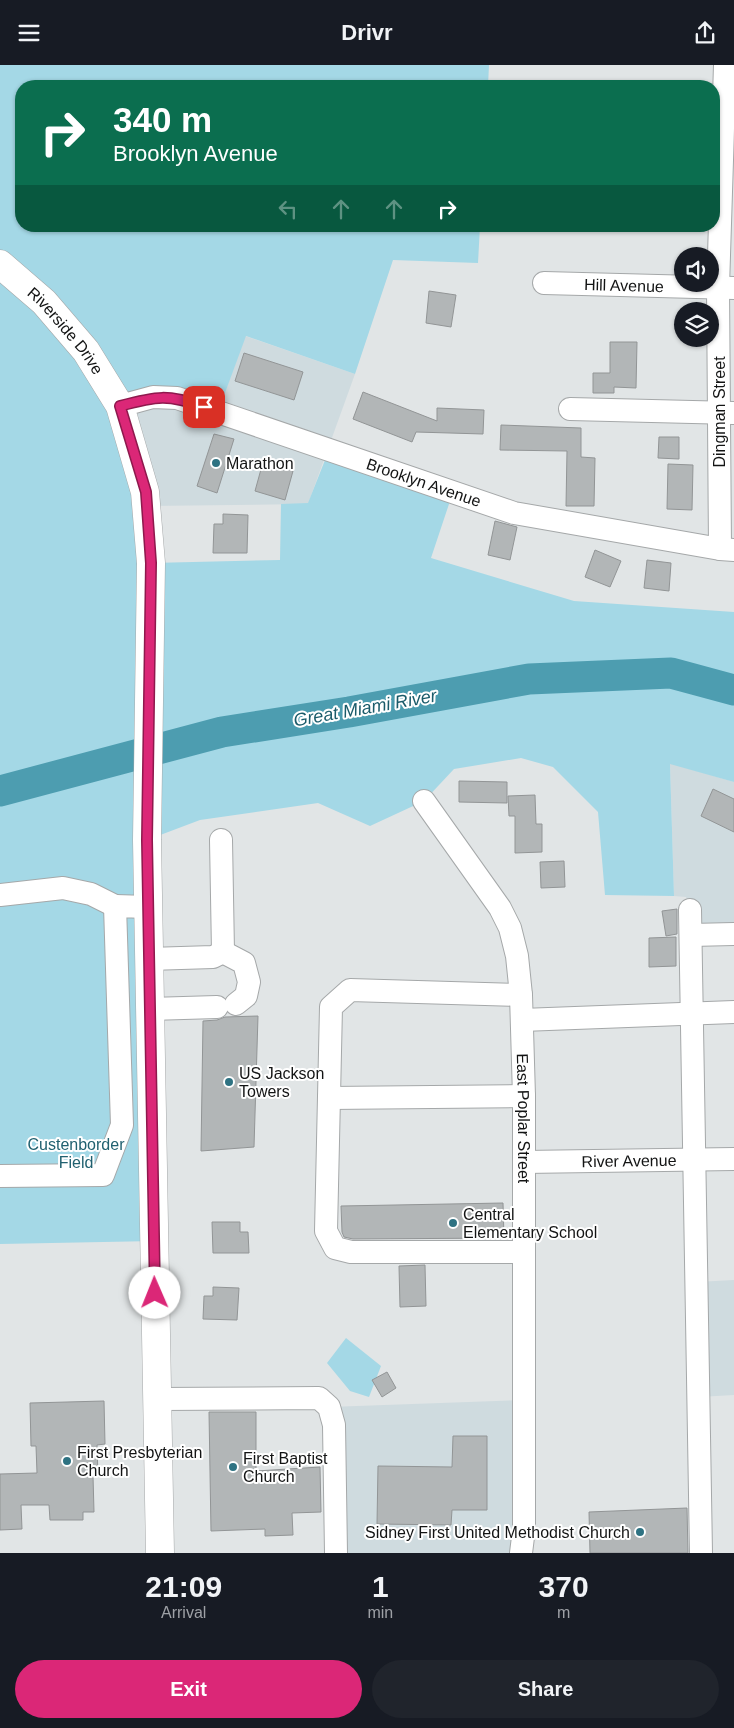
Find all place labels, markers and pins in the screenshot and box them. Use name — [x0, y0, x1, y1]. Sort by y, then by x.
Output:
pin — [183, 386, 225, 428]
place label: Marathon — [226, 455, 294, 472]
marker: Marathon — [210, 457, 222, 469]
place label: US Jackson Towers — [239, 1065, 324, 1100]
marker: US Jackson Towers — [223, 1076, 235, 1088]
place label: Central Elementary School — [463, 1206, 597, 1241]
marker: Central Elementary School — [447, 1217, 459, 1229]
place label: First Presbyterian Church — [77, 1444, 202, 1479]
place label: First Baptist Church — [243, 1450, 328, 1485]
marker: First Presbyterian Church — [61, 1455, 73, 1467]
marker: First Baptist Church — [227, 1461, 239, 1473]
place label: Sidney First United Methodist Church — [365, 1524, 630, 1541]
marker: Sidney First United Methodist Church — [634, 1526, 646, 1538]

